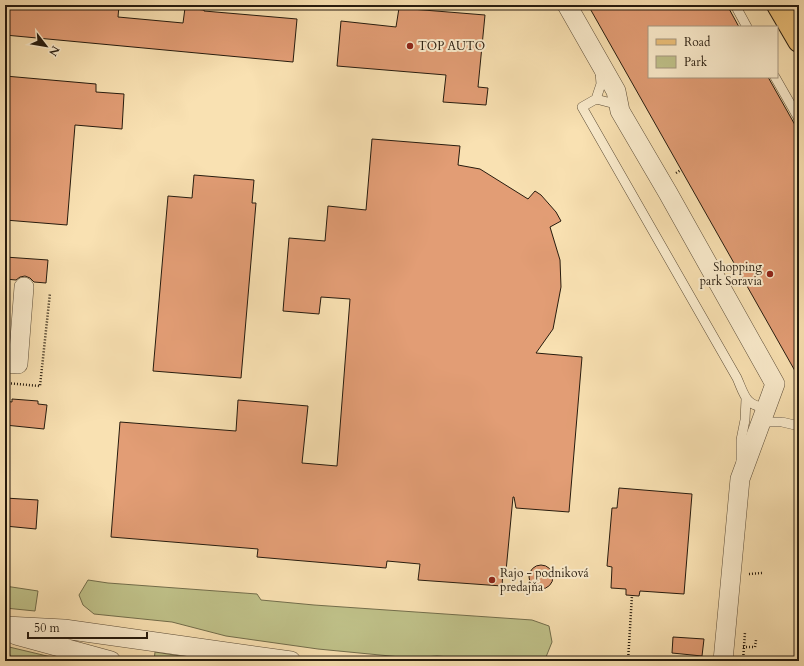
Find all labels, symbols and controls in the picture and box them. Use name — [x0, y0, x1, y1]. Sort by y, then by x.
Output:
north arrow — [26, 26, 66, 66]
legend — [648, 26, 778, 78]
text: Road — [684, 34, 711, 50]
place label: TOP AUTO — [418, 38, 485, 54]
marker: TOP AUTO — [405, 41, 415, 51]
text: N — [45, 43, 63, 59]
text: Park — [684, 54, 708, 70]
place label: Shopping park Soravia — [700, 259, 763, 289]
marker: Shopping park Soravia — [765, 269, 775, 279]
place label: Rajo - podniková predajňa — [500, 565, 590, 595]
marker: Rajo - podniková predajňa — [487, 575, 497, 585]
scale bar — [28, 614, 147, 640]
text: 50 m — [34, 620, 61, 636]

